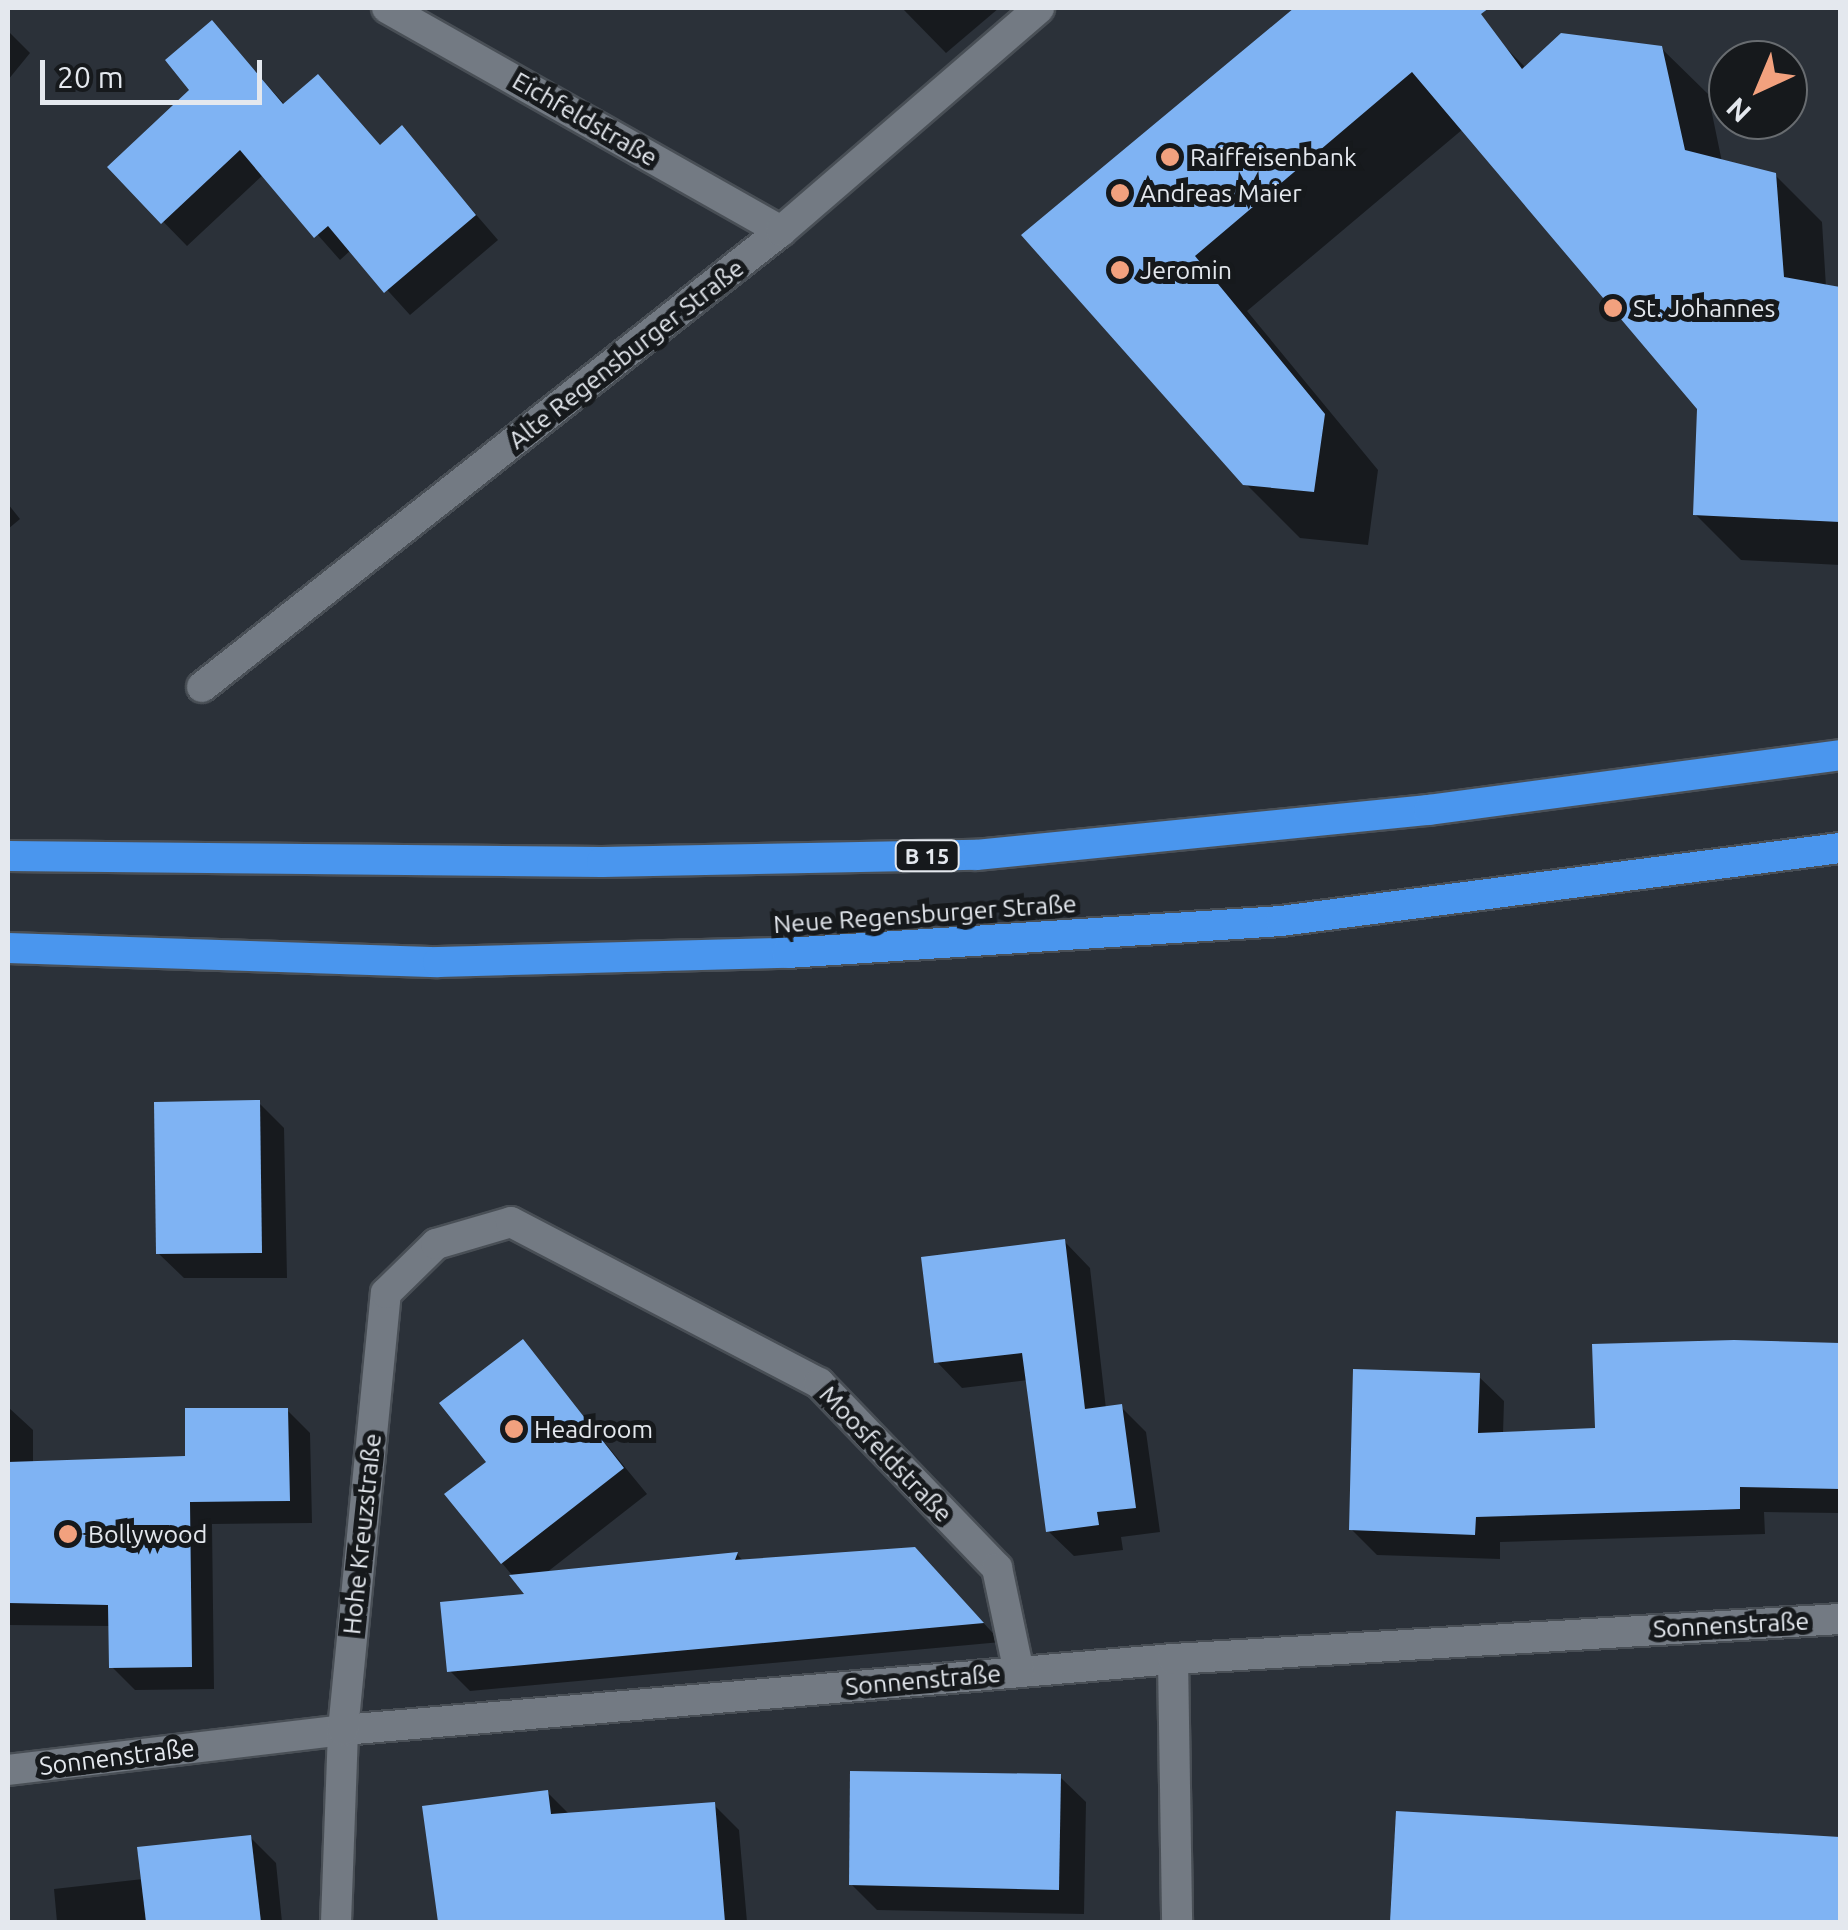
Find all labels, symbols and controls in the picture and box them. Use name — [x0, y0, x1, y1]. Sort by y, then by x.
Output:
scale bar — [45, 40, 268, 102]
north arrow — [1708, 40, 1808, 140]
text: 20 m — [57, 60, 124, 94]
street label: Eichfeldstraße — [507, 65, 663, 173]
text: N — [1720, 92, 1756, 129]
place label: Raiffeisenbank — [1190, 142, 1357, 172]
marker: Raiffeisenbank — [1159, 146, 1181, 168]
place label: Andreas Maier — [1140, 178, 1302, 208]
marker: Andreas Maier — [1109, 182, 1131, 204]
street label: Alte Regensburger Straße — [502, 253, 750, 455]
place label: Jeromin — [1140, 255, 1232, 285]
marker: Jeromin — [1109, 259, 1131, 281]
place label: St. Johannes — [1633, 293, 1775, 323]
marker: St. Johannes — [1602, 297, 1624, 319]
road number: B 15 — [894, 839, 960, 873]
street label: Neue Regensburger Straße — [772, 888, 1078, 940]
street label: Moosfeldstraße — [813, 1380, 959, 1528]
place label: Headroom — [534, 1414, 653, 1444]
marker: Headroom — [503, 1418, 525, 1440]
street label: Hohe Kreuzstraße — [337, 1432, 387, 1636]
place label: Bollywood — [88, 1519, 207, 1549]
marker: Bollywood — [57, 1523, 79, 1545]
street label: Sonnenstraße — [1652, 1606, 1810, 1644]
street label: Sonnenstraße — [844, 1658, 1002, 1702]
street label: Sonnenstraße — [38, 1733, 196, 1781]

